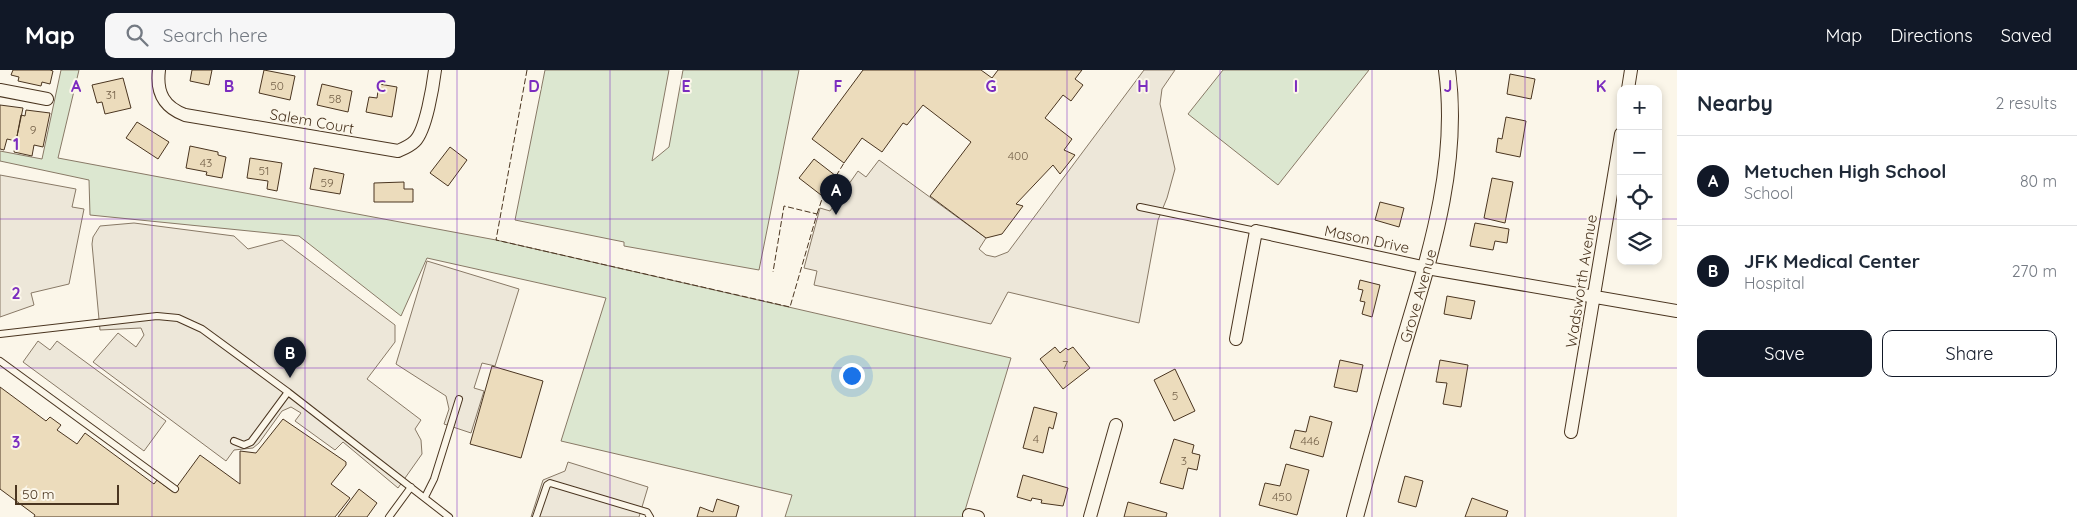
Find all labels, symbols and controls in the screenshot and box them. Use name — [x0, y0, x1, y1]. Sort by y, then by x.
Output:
search box — [105, 13, 455, 58]
text: Map — [25, 20, 75, 50]
icon: search — [123, 21, 151, 49]
text: Search here — [163, 23, 268, 47]
text: Map — [1825, 24, 1862, 47]
text: Directions — [1890, 24, 1973, 47]
text: Saved — [2001, 24, 2052, 47]
text: A — [71, 76, 82, 96]
text: B — [224, 76, 234, 96]
text: C — [376, 76, 386, 96]
text: D — [528, 76, 540, 96]
text: E — [681, 76, 691, 96]
text: F — [834, 76, 843, 96]
text: G — [985, 76, 997, 96]
text: H — [1137, 76, 1149, 96]
text: I — [1294, 76, 1298, 96]
text: J — [1444, 76, 1452, 96]
text: K — [1596, 76, 1606, 96]
house number: 50 — [270, 78, 284, 93]
map controls — [1617, 85, 1662, 265]
button: + — [1617, 85, 1662, 130]
house number: 31 — [106, 87, 116, 102]
text: Nearby — [1697, 90, 1773, 116]
house number: 58 — [328, 91, 342, 106]
text: 2 results — [1995, 93, 2057, 113]
street label: Salem Court — [268, 104, 356, 138]
house number: 9 — [30, 122, 37, 137]
button: − — [1617, 130, 1662, 175]
text: 1 — [13, 134, 19, 154]
house number: 400 — [1008, 148, 1028, 163]
house number: 43 — [200, 155, 212, 170]
text: Metuchen High School — [1744, 159, 1946, 183]
house number: 51 — [259, 163, 269, 178]
text: A — [1708, 171, 1718, 191]
text: 80 m — [2020, 171, 2057, 191]
pin: A — [820, 174, 852, 215]
house number: 59 — [320, 175, 334, 190]
button: locate — [1617, 175, 1662, 220]
text: School — [1744, 183, 1793, 203]
street label: Wadsworth Avenue — [1561, 213, 1601, 349]
button: layers — [1617, 220, 1662, 265]
street label: Mason Drive — [1323, 221, 1411, 257]
street label: Grove Avenue — [1395, 247, 1440, 345]
text: JFK Medical Center — [1744, 249, 1920, 273]
text: B — [1708, 261, 1718, 281]
text: 270 m — [2012, 261, 2057, 281]
text: Hospital — [1744, 273, 1805, 293]
text: 2 — [11, 283, 21, 303]
button: Save — [1697, 330, 1872, 377]
button: Share — [1882, 330, 2057, 377]
pin: B — [274, 337, 306, 378]
house number: 7 — [1062, 357, 1068, 372]
your location — [839, 363, 865, 389]
house number: 5 — [1172, 388, 1178, 403]
house number: 4 — [1033, 431, 1039, 446]
text: 3 — [12, 432, 20, 452]
house number: 446 — [1300, 433, 1320, 448]
house number: 3 — [1181, 453, 1187, 468]
scale bar — [15, 482, 119, 505]
text: 50 m — [22, 485, 55, 503]
house number: 450 — [1272, 489, 1292, 504]

